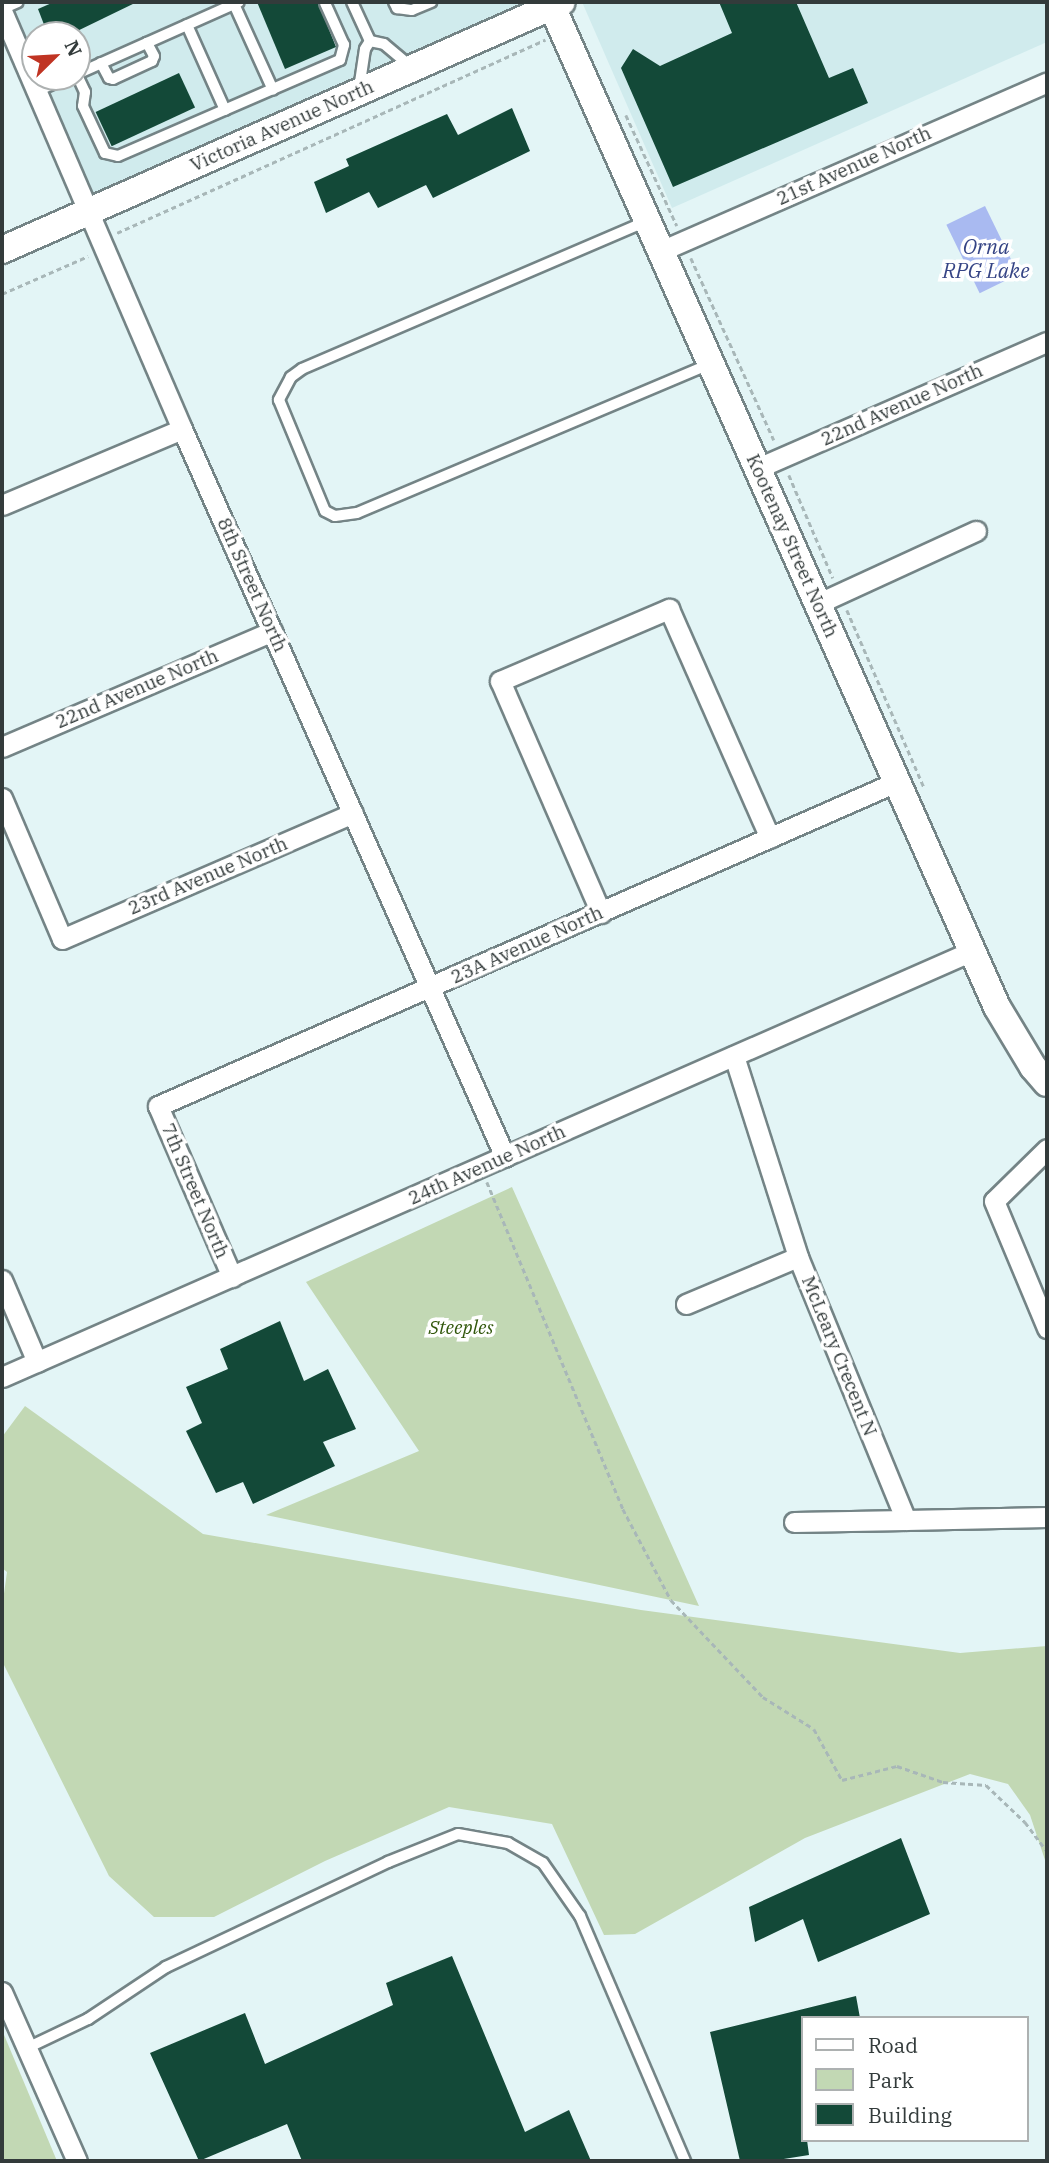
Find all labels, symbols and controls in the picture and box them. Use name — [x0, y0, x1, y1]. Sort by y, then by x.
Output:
north arrow — [21, 21, 91, 91]
text: N — [59, 37, 87, 60]
street label: Victoria Avenue North — [187, 75, 377, 177]
street label: 21st Avenue North — [773, 122, 935, 210]
water label: Orna RPG Lake — [942, 233, 1030, 283]
street label: 22nd Avenue North — [818, 359, 986, 451]
street label: Kootenay Street North — [741, 451, 843, 641]
street label: 8th Street North — [212, 514, 292, 656]
street label: 22nd Avenue North — [52, 644, 222, 734]
street label: 23rd Avenue North — [125, 832, 291, 920]
street label: 23A Avenue North — [447, 901, 607, 989]
street label: 7th Street North — [156, 1120, 234, 1262]
street label: 24th Avenue North — [405, 1120, 569, 1210]
street label: McLeary Crecent N — [797, 1273, 881, 1439]
park label: Steeples — [429, 1317, 493, 1339]
legend — [800, 2016, 1028, 2142]
text: Road — [868, 2031, 918, 2059]
text: Park — [868, 2066, 914, 2094]
text: Building — [868, 2101, 952, 2129]

